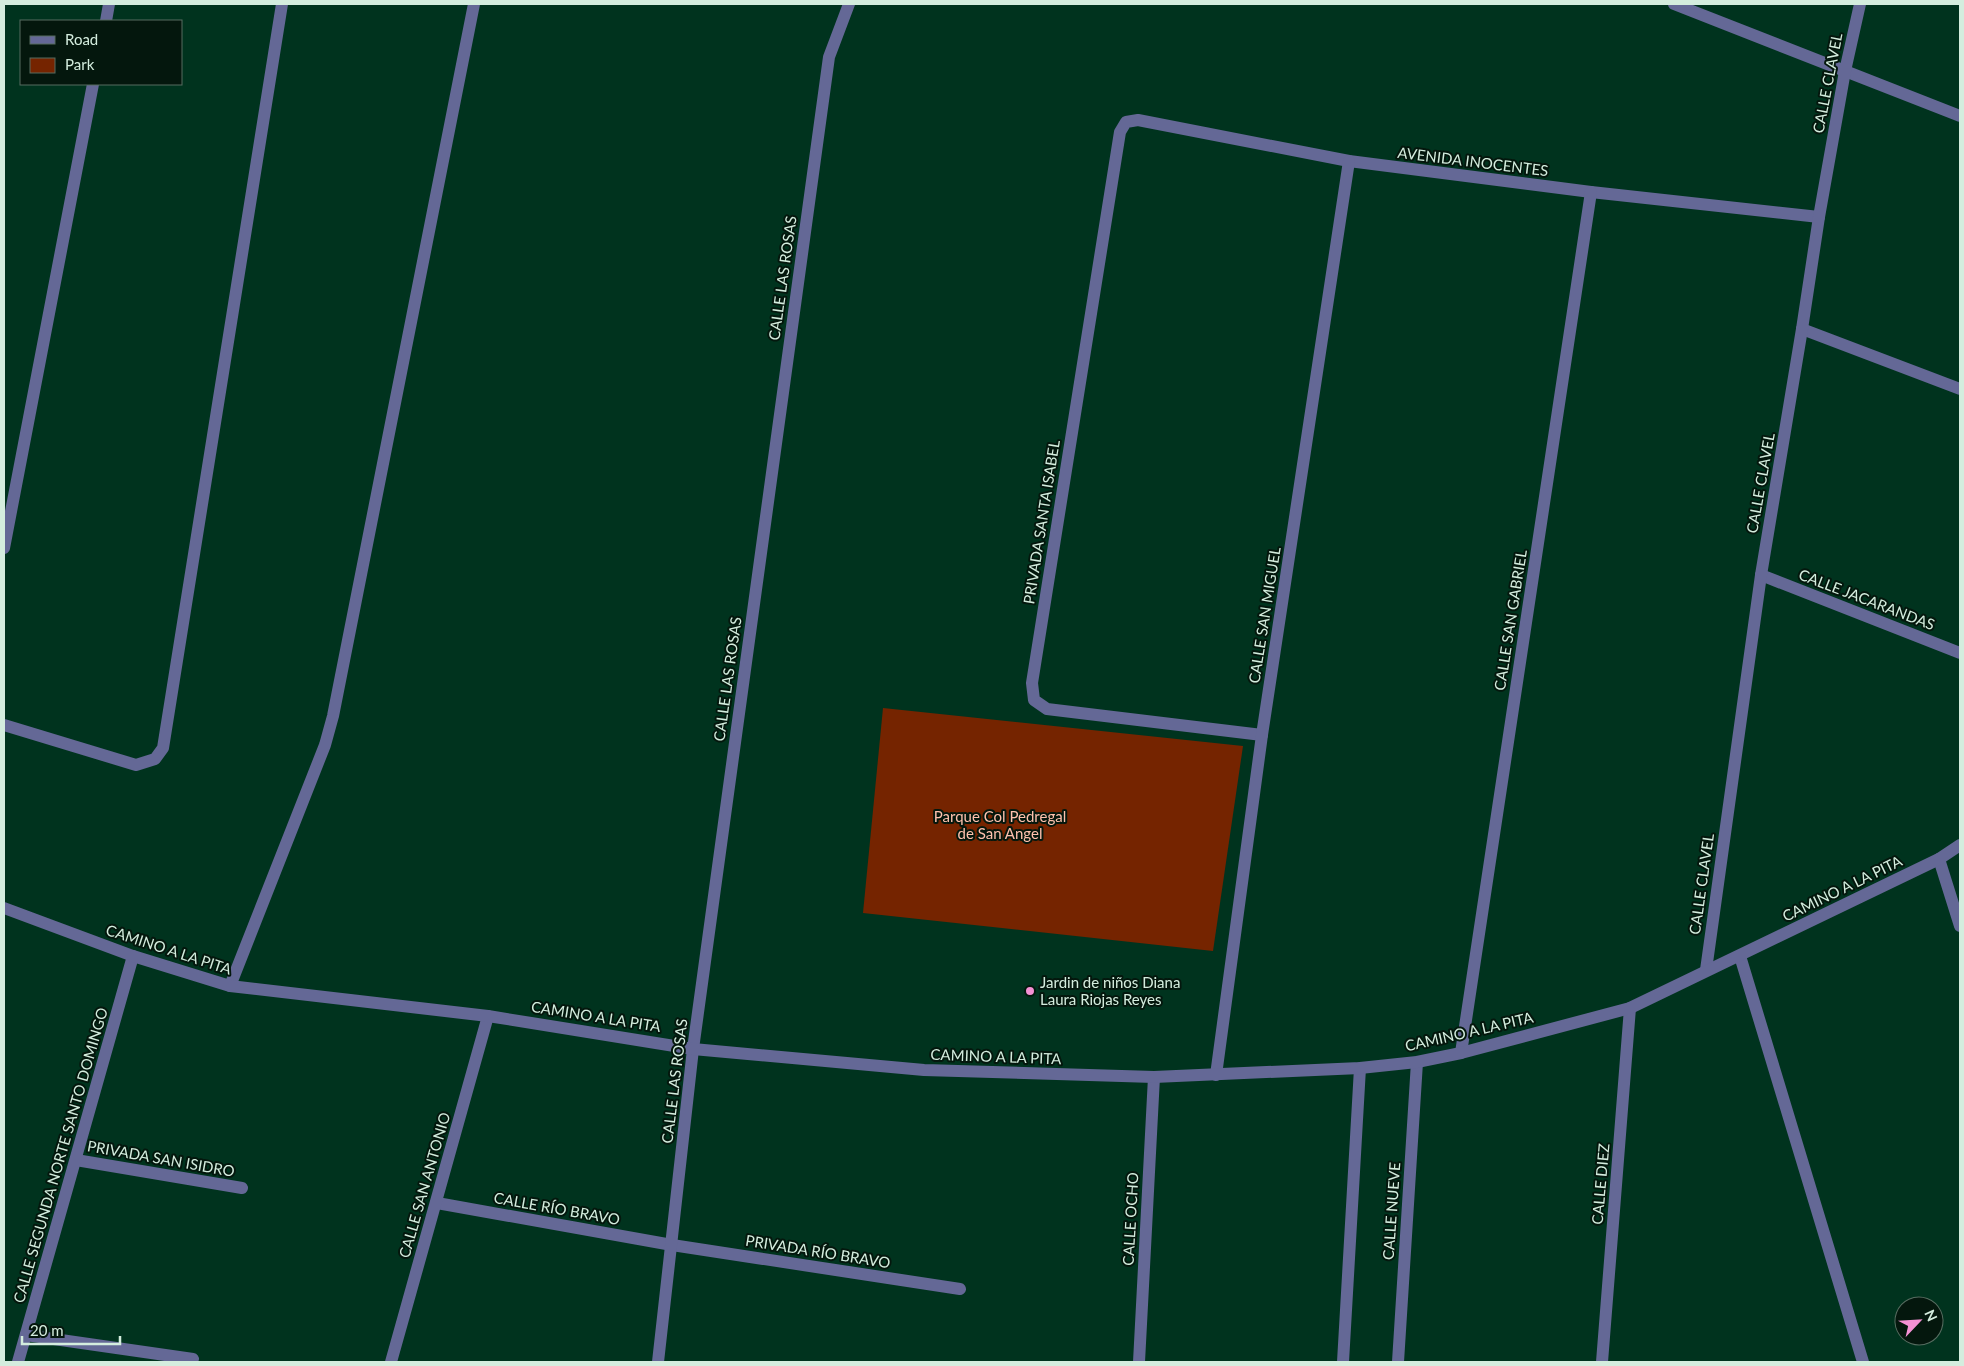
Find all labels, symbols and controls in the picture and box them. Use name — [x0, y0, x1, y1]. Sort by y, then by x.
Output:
legend — [20, 20, 182, 85]
text: Road — [65, 30, 98, 48]
street label: CALLE CLAVEL — [1808, 31, 1846, 135]
text: Park — [65, 55, 95, 73]
street label: AVENIDA INOCENTES — [1397, 143, 1549, 179]
street label: CALLE LAS ROSAS — [764, 215, 800, 341]
street label: CALLE CLAVEL — [1742, 431, 1778, 535]
street label: PRIVADA SANTA ISABEL — [1019, 438, 1063, 605]
street label: CALLE SAN MIGUEL — [1244, 545, 1284, 685]
street label: CALLE SAN GABRIEL — [1490, 548, 1530, 692]
street label: CALLE JACARANDAS — [1796, 565, 1938, 633]
street label: CALLE LAS ROSAS — [709, 616, 745, 742]
park label: Parque Col Pedregal de San Angel — [934, 807, 1066, 842]
street label: CALLE CLAVEL — [1685, 832, 1717, 936]
street label: CAMINO A LA PITA — [1779, 851, 1906, 925]
street label: CAMINO A LA PITA — [104, 920, 235, 978]
place label: Jardin de niños Diana Laura Riojas Reyes — [1040, 973, 1180, 1008]
marker: Jardin de niños Diana Laura Riojas Reyes — [1024, 985, 1036, 997]
street label: CAMINO A LA PITA — [530, 997, 663, 1035]
street label: CALLE SEGUNDA NORTE SANTO DOMINGO — [9, 1005, 111, 1305]
street label: CAMINO A LA PITA — [1403, 1007, 1536, 1055]
street label: CALLE LAS ROSAS — [657, 1018, 691, 1144]
street label: CAMINO A LA PITA — [930, 1045, 1063, 1067]
street label: CALLE SAN ANTONIO — [395, 1110, 453, 1260]
street label: PRIVADA SAN ISIDRO — [86, 1136, 236, 1180]
street label: CALLE DIEZ — [1587, 1143, 1613, 1225]
street label: CALLE NUEVE — [1379, 1161, 1403, 1261]
street label: CALLE OCHO — [1119, 1172, 1141, 1266]
street label: CALLE RÍO BRAVO — [492, 1188, 622, 1228]
street label: PRIVADA RÍO BRAVO — [744, 1231, 892, 1271]
north arrow — [1894, 1296, 1944, 1346]
text: N — [1921, 1307, 1941, 1324]
scale bar — [22, 1314, 120, 1346]
text: 20 m — [30, 1321, 64, 1339]

